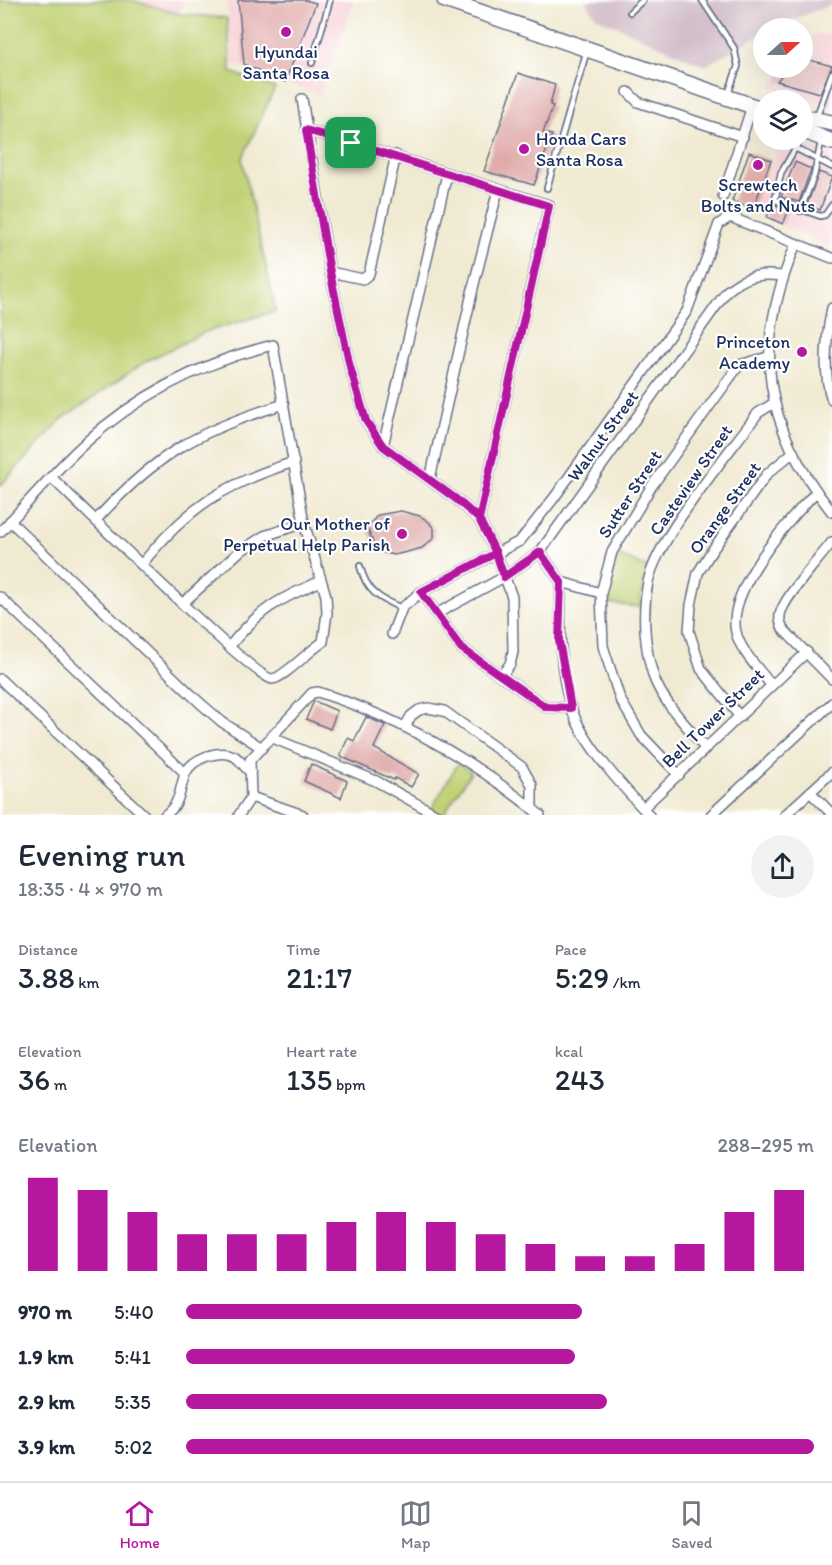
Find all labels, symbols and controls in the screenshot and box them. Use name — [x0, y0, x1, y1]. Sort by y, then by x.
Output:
north arrow — [753, 18, 813, 78]
map controls — [753, 18, 813, 150]
marker: Hyundai Santa Rosa — [279, 25, 293, 39]
place label: Hyundai Santa Rosa — [242, 41, 330, 84]
button: layers — [753, 90, 813, 150]
pin — [325, 117, 376, 168]
icon: arrive — [334, 126, 367, 159]
place label: Honda Cars Santa Rosa — [536, 128, 626, 171]
marker: Honda Cars Santa Rosa — [517, 142, 531, 156]
marker: Screwtech Bolts and Nuts — [751, 158, 765, 172]
place label: Screwtech Bolts and Nuts — [701, 174, 815, 217]
place label: Princeton Academy — [716, 331, 791, 374]
marker: Princeton Academy — [795, 345, 809, 359]
street label: Walnut Street — [563, 386, 644, 486]
street label: Casteview Street — [645, 420, 737, 540]
street label: Sutter Street — [593, 446, 667, 542]
street label: Orange Street — [684, 457, 766, 558]
place label: Our Mother of Perpetual Help Parish — [223, 513, 390, 556]
marker: Our Mother of Perpetual Help Parish — [395, 527, 409, 541]
street label: Bell Tower Street — [657, 663, 769, 772]
text: Evening run — [18, 835, 185, 874]
button: share — [751, 835, 814, 898]
text: 18:35 · 4 × 970 m — [18, 877, 163, 901]
text: Distance — [18, 940, 78, 959]
text: Time — [286, 940, 320, 959]
text: Pace — [555, 940, 587, 959]
text: 3.88 — [18, 959, 75, 996]
text: 21:17 — [286, 959, 352, 996]
text: 5:29 — [555, 959, 609, 996]
text: km — [75, 973, 99, 992]
text: /km — [609, 973, 641, 992]
text: Elevation — [18, 1042, 82, 1061]
text: Heart rate — [286, 1042, 357, 1061]
text: kcal — [555, 1042, 583, 1061]
text: 36 — [18, 1061, 50, 1098]
text: 135 — [286, 1061, 332, 1098]
text: 243 — [555, 1061, 605, 1098]
text: m — [50, 1075, 67, 1094]
text: bpm — [332, 1075, 366, 1094]
text: Elevation — [18, 1133, 97, 1157]
text: 288–295 m — [718, 1133, 814, 1157]
text: 970 m — [18, 1300, 72, 1324]
text: 5:40 — [114, 1300, 154, 1324]
text: 1.9 km — [18, 1345, 74, 1369]
text: 5:41 — [114, 1345, 151, 1369]
text: 2.9 km — [18, 1390, 75, 1414]
text: 5:35 — [114, 1390, 151, 1414]
text: 3.9 km — [18, 1435, 75, 1459]
text: 5:02 — [114, 1435, 152, 1459]
tab: Home — [120, 1497, 160, 1552]
tab: Map — [399, 1497, 432, 1552]
tab: Saved — [672, 1497, 712, 1552]

